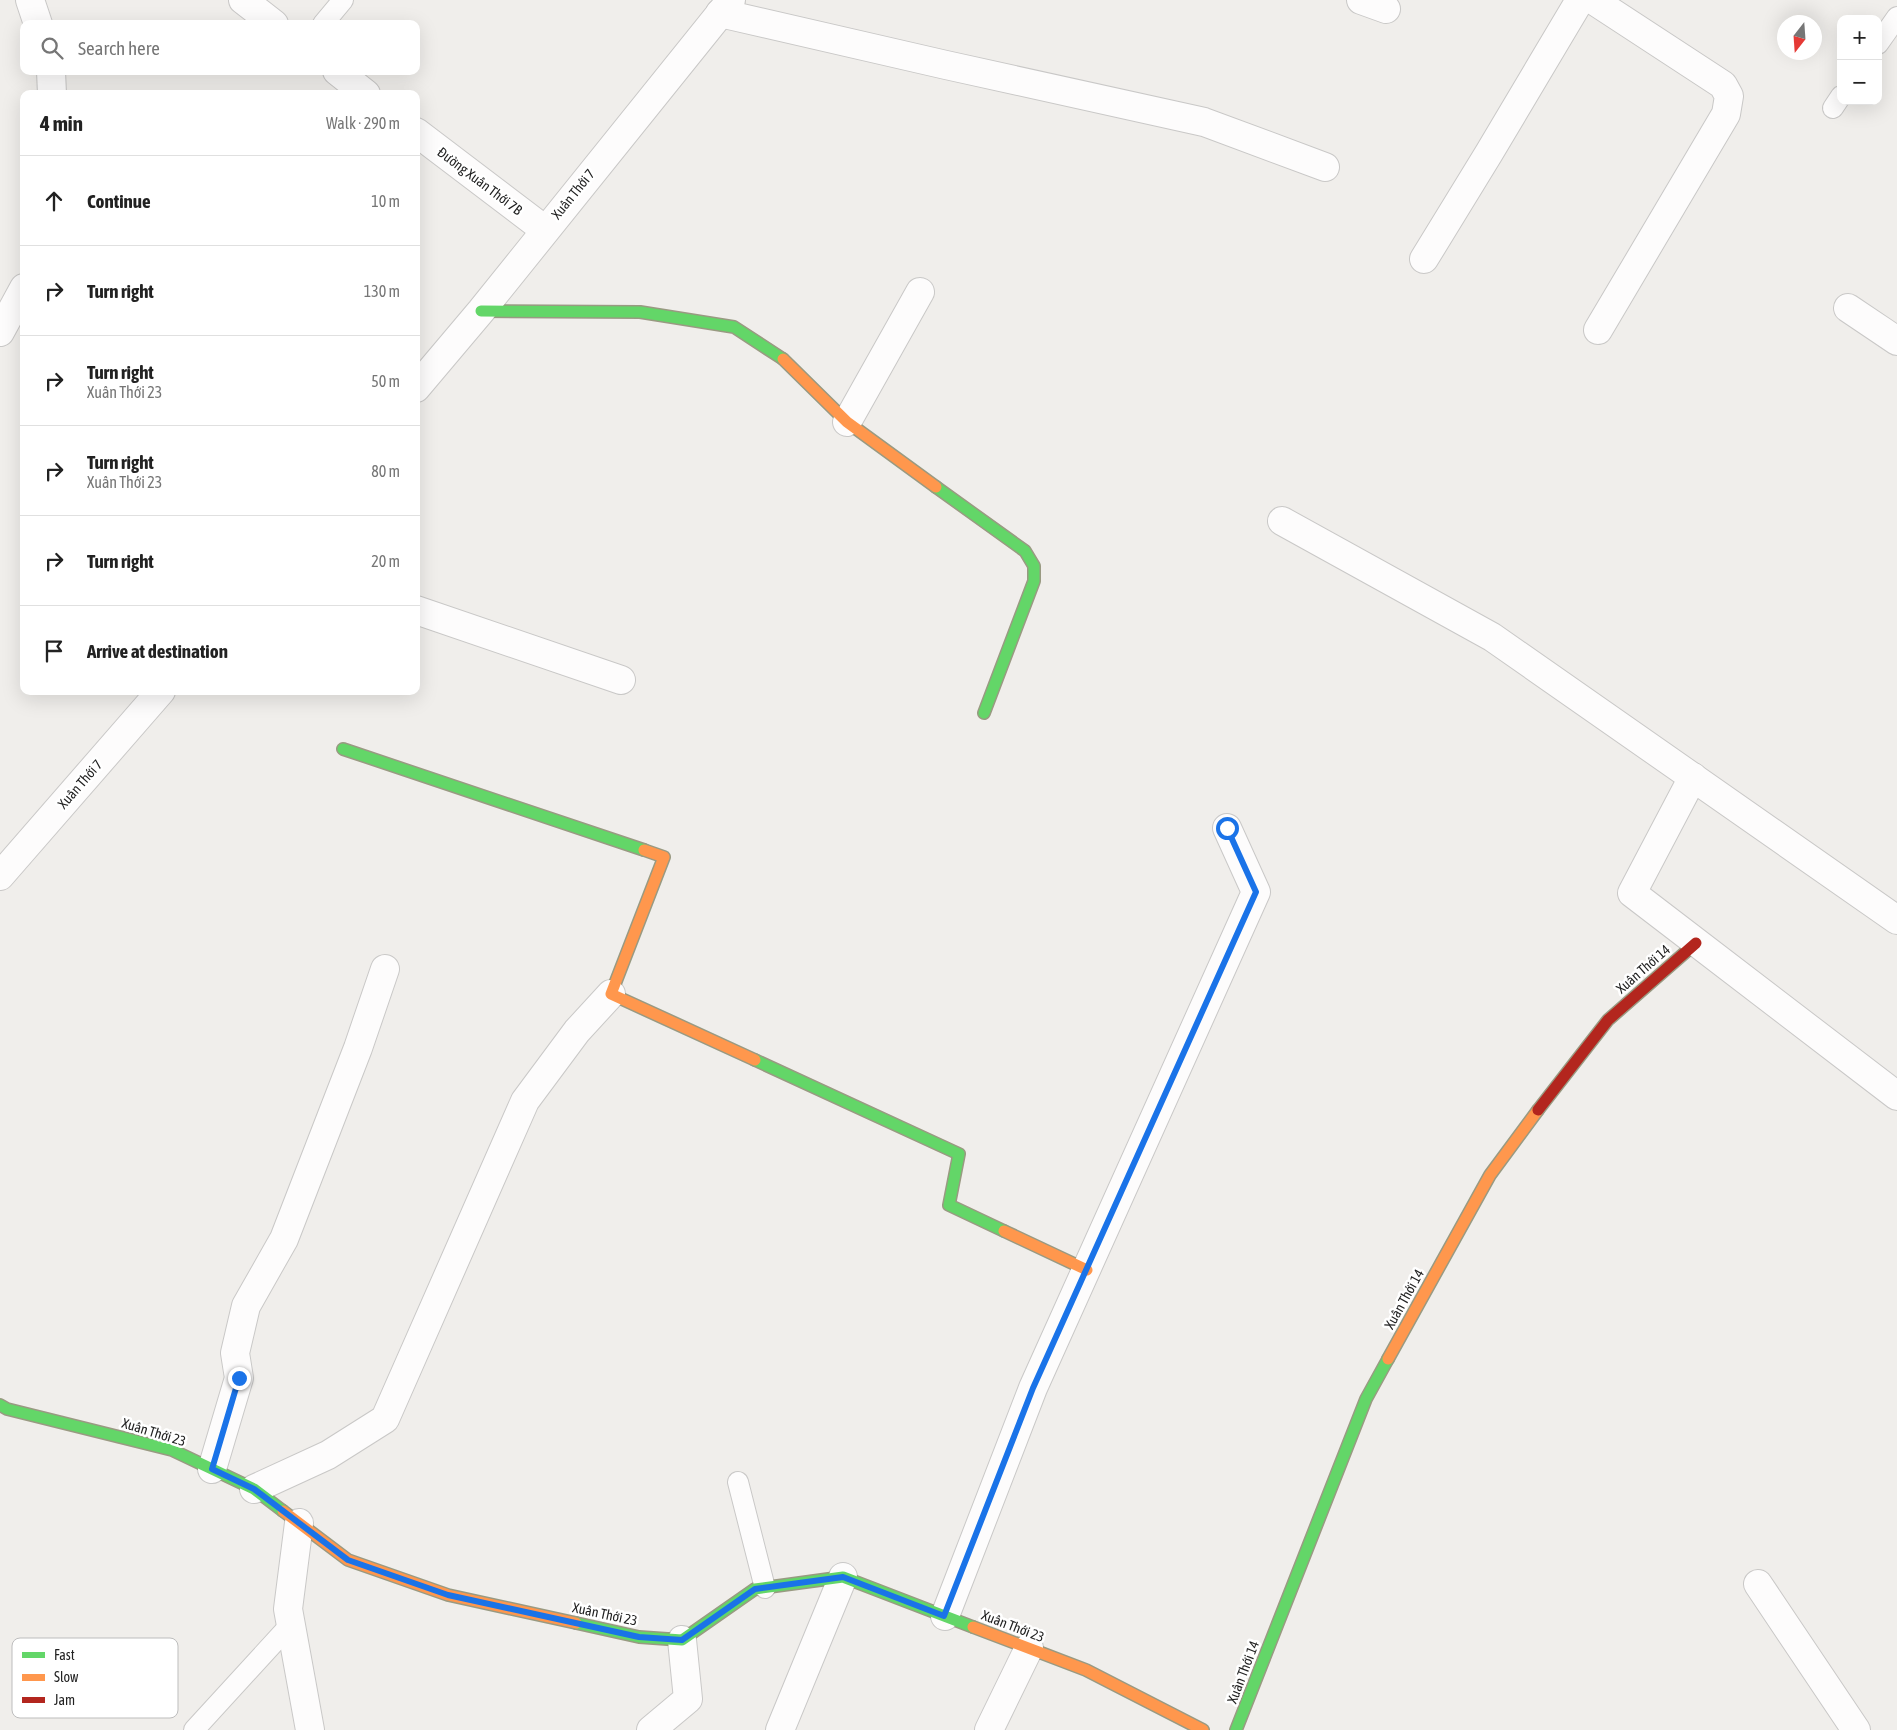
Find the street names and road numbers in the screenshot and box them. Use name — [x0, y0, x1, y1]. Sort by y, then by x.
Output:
street label: Đường Xuân Thới 7B — [435, 144, 526, 218]
street label: Xuân Thới 7 — [548, 166, 598, 222]
street label: Xuân Thới 7 — [55, 756, 105, 812]
street label: Xuân Thới 14 — [1613, 941, 1673, 997]
street label: Xuân Thới 14 — [1381, 1266, 1427, 1332]
street label: Xuân Thới 23 — [120, 1415, 188, 1449]
street label: Xuân Thới 23 — [571, 1599, 639, 1629]
street label: Xuân Thới 23 — [979, 1607, 1047, 1645]
street label: Xuân Thới 14 — [1224, 1638, 1262, 1706]

